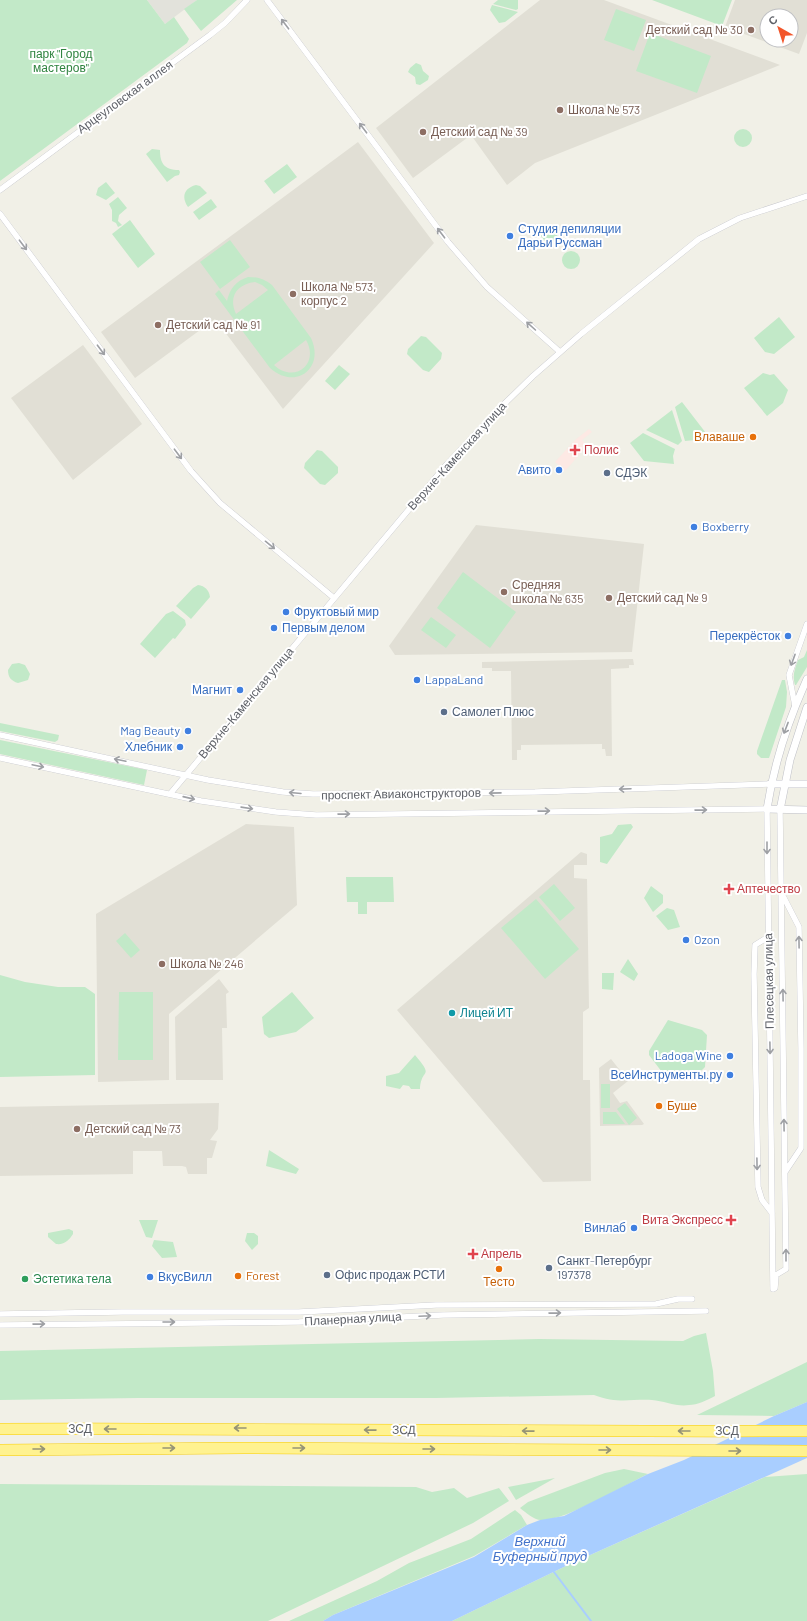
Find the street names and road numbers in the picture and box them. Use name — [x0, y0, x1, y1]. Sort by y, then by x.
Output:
street label: Арцеуловская аллея — [74, 57, 176, 136]
street label: Верхне-Каменская улица — [404, 398, 509, 513]
street label: Верхне-Каменская улица — [195, 644, 297, 761]
street label: проспект Авиаконструкторов — [321, 785, 481, 802]
street label: Плесецкая улица — [760, 933, 777, 1029]
street label: Планерная улица — [304, 1308, 402, 1329]
street label: ЗСД — [68, 1421, 92, 1436]
street label: ЗСД — [392, 1422, 416, 1437]
street label: ЗСД — [715, 1423, 739, 1438]

